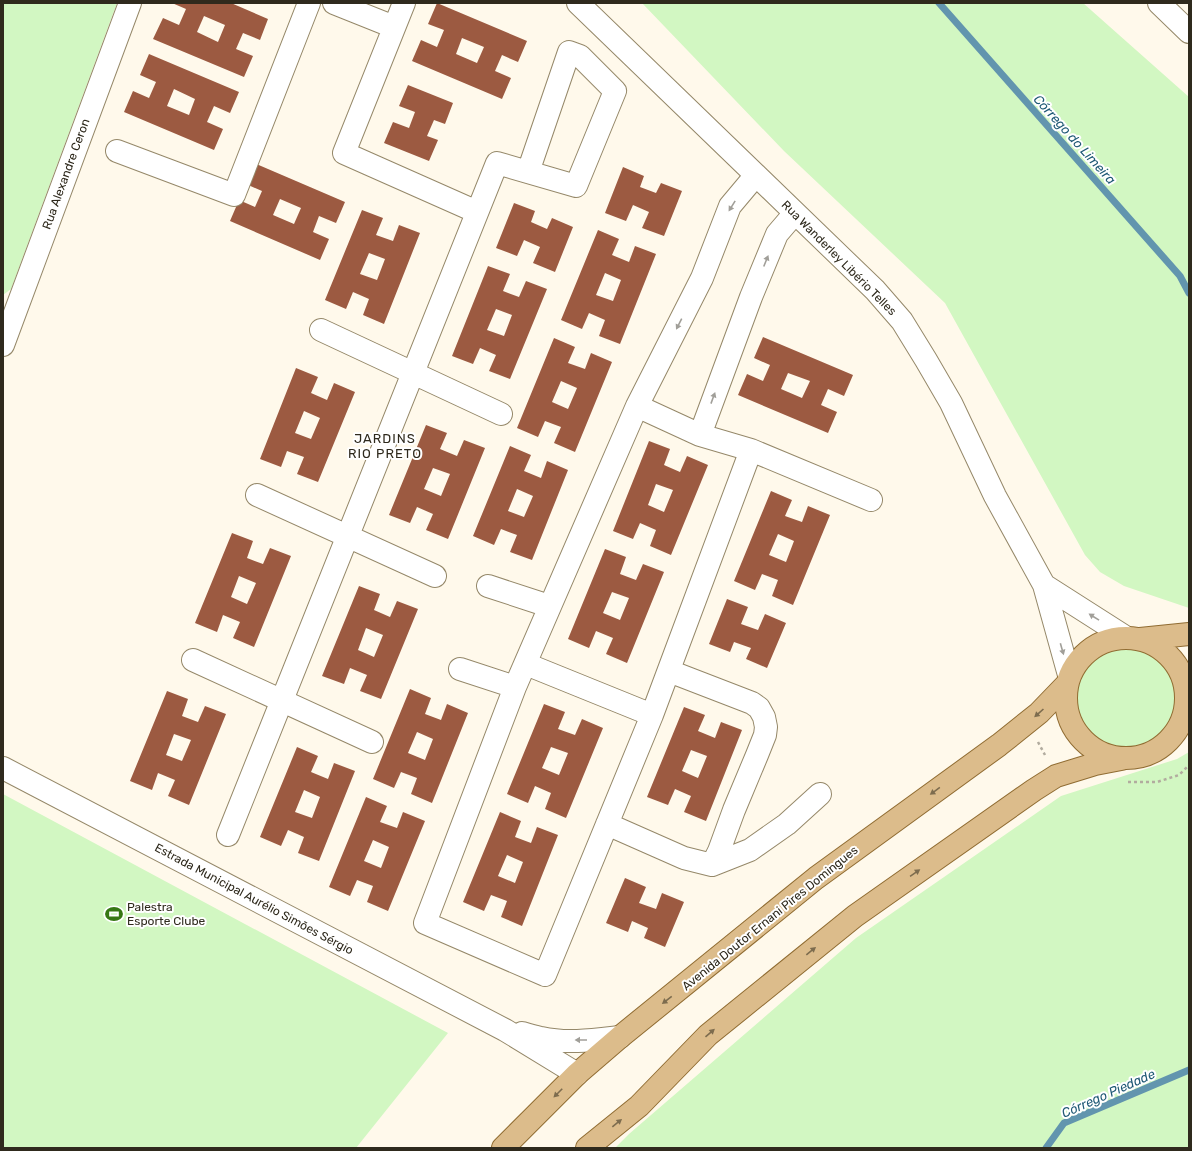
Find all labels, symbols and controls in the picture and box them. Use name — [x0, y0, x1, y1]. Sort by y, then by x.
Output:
water label: Córrego do Limeira — [1030, 92, 1119, 188]
street label: Rua Alexandre Ceron — [39, 117, 93, 231]
street label: Rua Wanderley Libério Telles — [779, 198, 899, 318]
one-way arrow — [728, 200, 735, 211]
one-way arrow — [763, 255, 769, 267]
one-way arrow — [676, 318, 682, 330]
one-way arrow — [711, 392, 717, 404]
district label: JARDINS RIO PRETO — [348, 431, 422, 461]
one-way arrow — [1089, 613, 1099, 621]
one-way arrow — [1059, 644, 1065, 656]
one-way arrow — [1034, 708, 1044, 717]
one-way arrow — [930, 787, 941, 795]
street label: Estrada Municipal Aurélio Simões Sérgio — [152, 840, 356, 958]
street label: Avenida Doutor Ernani Pires Domingues — [679, 843, 861, 993]
one-way arrow — [910, 869, 921, 877]
place label: Palestra Esporte Clube — [127, 900, 206, 928]
sports icon: Palestra Esporte Clube — [104, 904, 124, 924]
one-way arrow — [806, 947, 817, 956]
one-way arrow — [662, 995, 673, 1004]
one-way arrow — [705, 1028, 715, 1038]
one-way arrow — [574, 1037, 587, 1043]
water label: Córrego Piedade — [1059, 1066, 1158, 1122]
one-way arrow — [553, 1088, 562, 1098]
one-way arrow — [611, 1119, 622, 1128]

